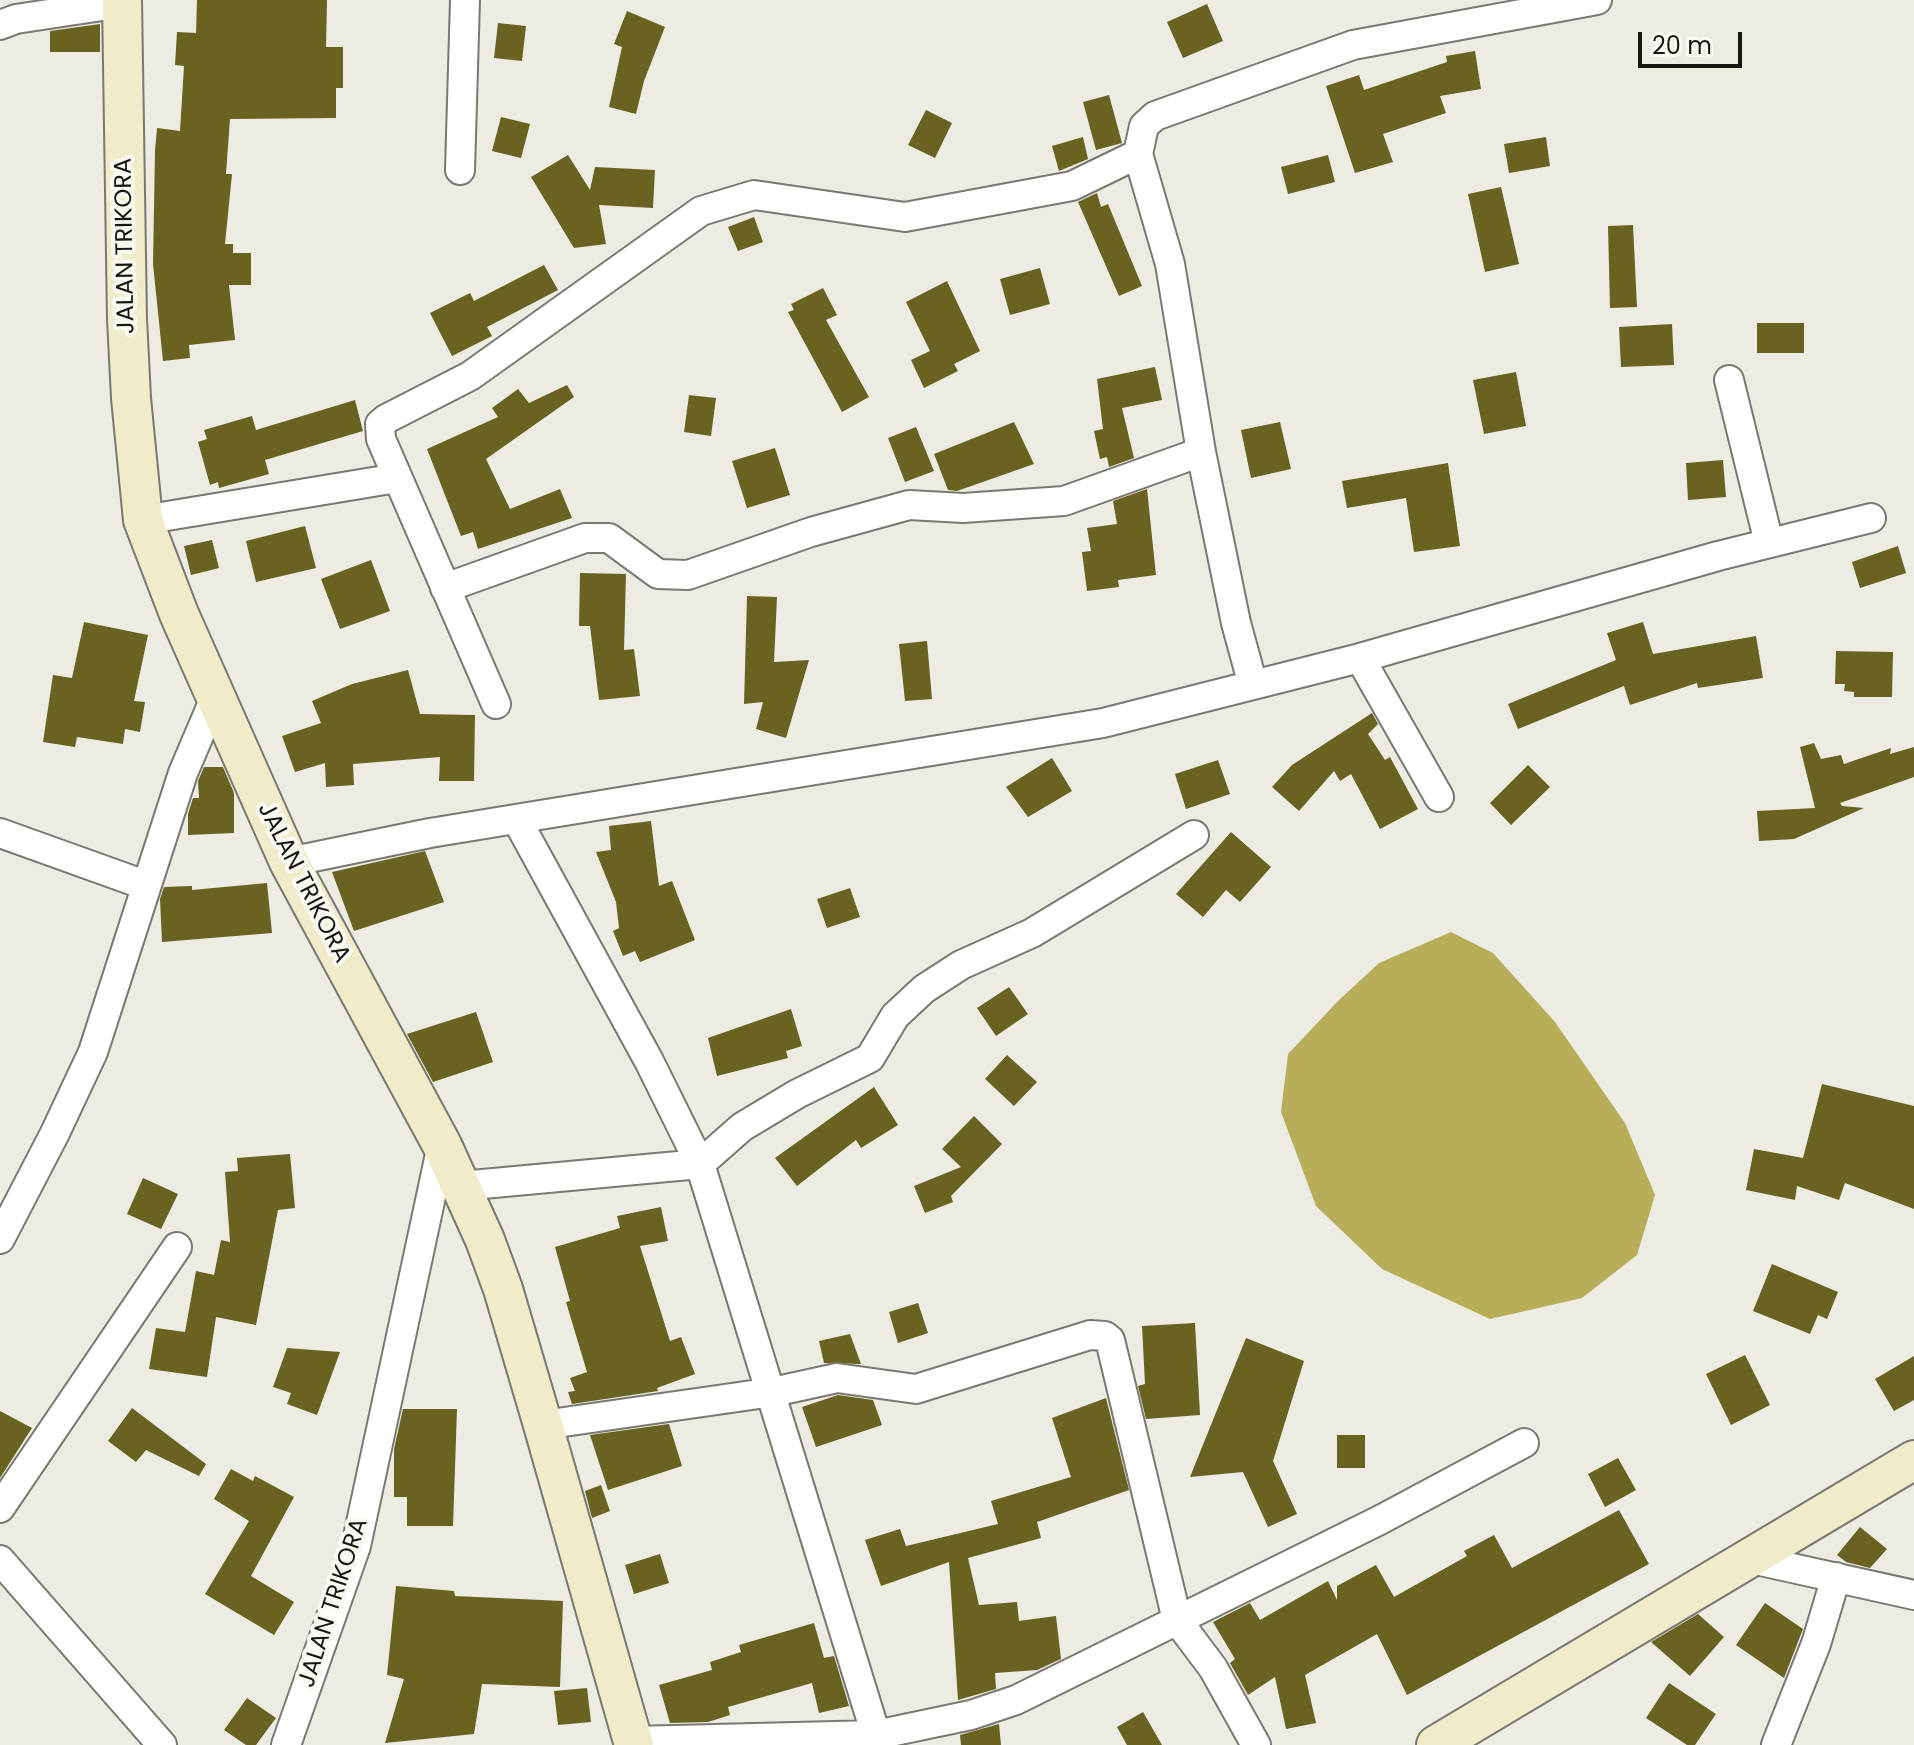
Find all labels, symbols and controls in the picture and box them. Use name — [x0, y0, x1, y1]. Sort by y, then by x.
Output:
scale bar — [1642, 16, 1746, 66]
text: 20 m — [1652, 29, 1712, 62]
street label: JALAN TRIKORA — [110, 158, 142, 334]
street label: JALAN TRIKORA — [250, 798, 356, 968]
street label: JALAN TRIKORA — [293, 1515, 375, 1691]

